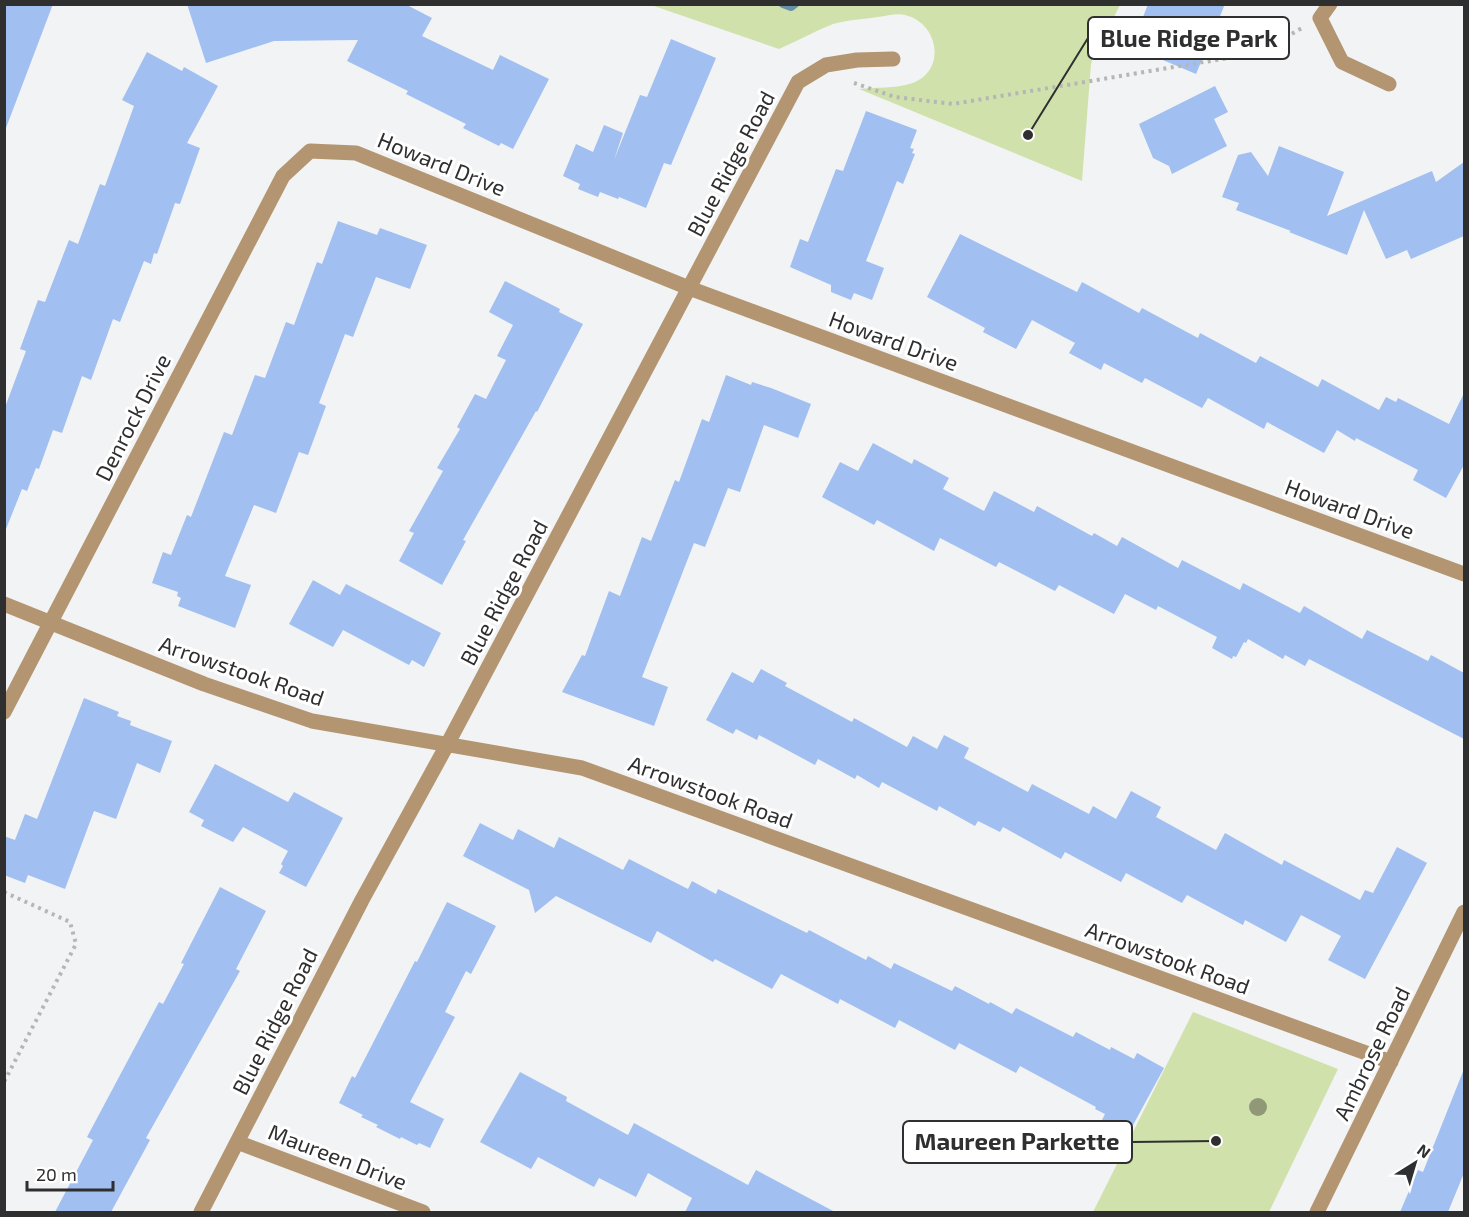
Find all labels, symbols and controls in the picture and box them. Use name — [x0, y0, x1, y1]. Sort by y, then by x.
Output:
callout: Blue Ridge Park — [1088, 17, 1289, 59]
text: Blue Ridge Park — [1100, 23, 1278, 52]
street label: Blue Ridge Road — [681, 86, 779, 240]
street label: Howard Drive — [374, 126, 510, 200]
street label: Howard Drive — [826, 305, 962, 375]
street label: Denrock Drive — [89, 349, 175, 485]
street label: Howard Drive — [1282, 473, 1418, 543]
street label: Blue Ridge Road — [454, 515, 552, 669]
street label: Arrowstook Road — [156, 630, 328, 710]
street label: Arrowstook Road — [625, 749, 797, 833]
street label: Arrowstook Road — [1082, 915, 1254, 999]
street label: Blue Ridge Road — [226, 944, 322, 1098]
street label: Ambrose Road — [1328, 982, 1414, 1124]
street label: Maureen Drive — [265, 1118, 411, 1194]
callout: Maureen Parkette — [903, 1121, 1132, 1163]
text: Maureen Parkette — [915, 1126, 1119, 1155]
north arrow — [1385, 1133, 1445, 1193]
text: N — [1414, 1140, 1435, 1162]
scale bar — [27, 1154, 112, 1192]
text: 20 m — [36, 1163, 77, 1185]

